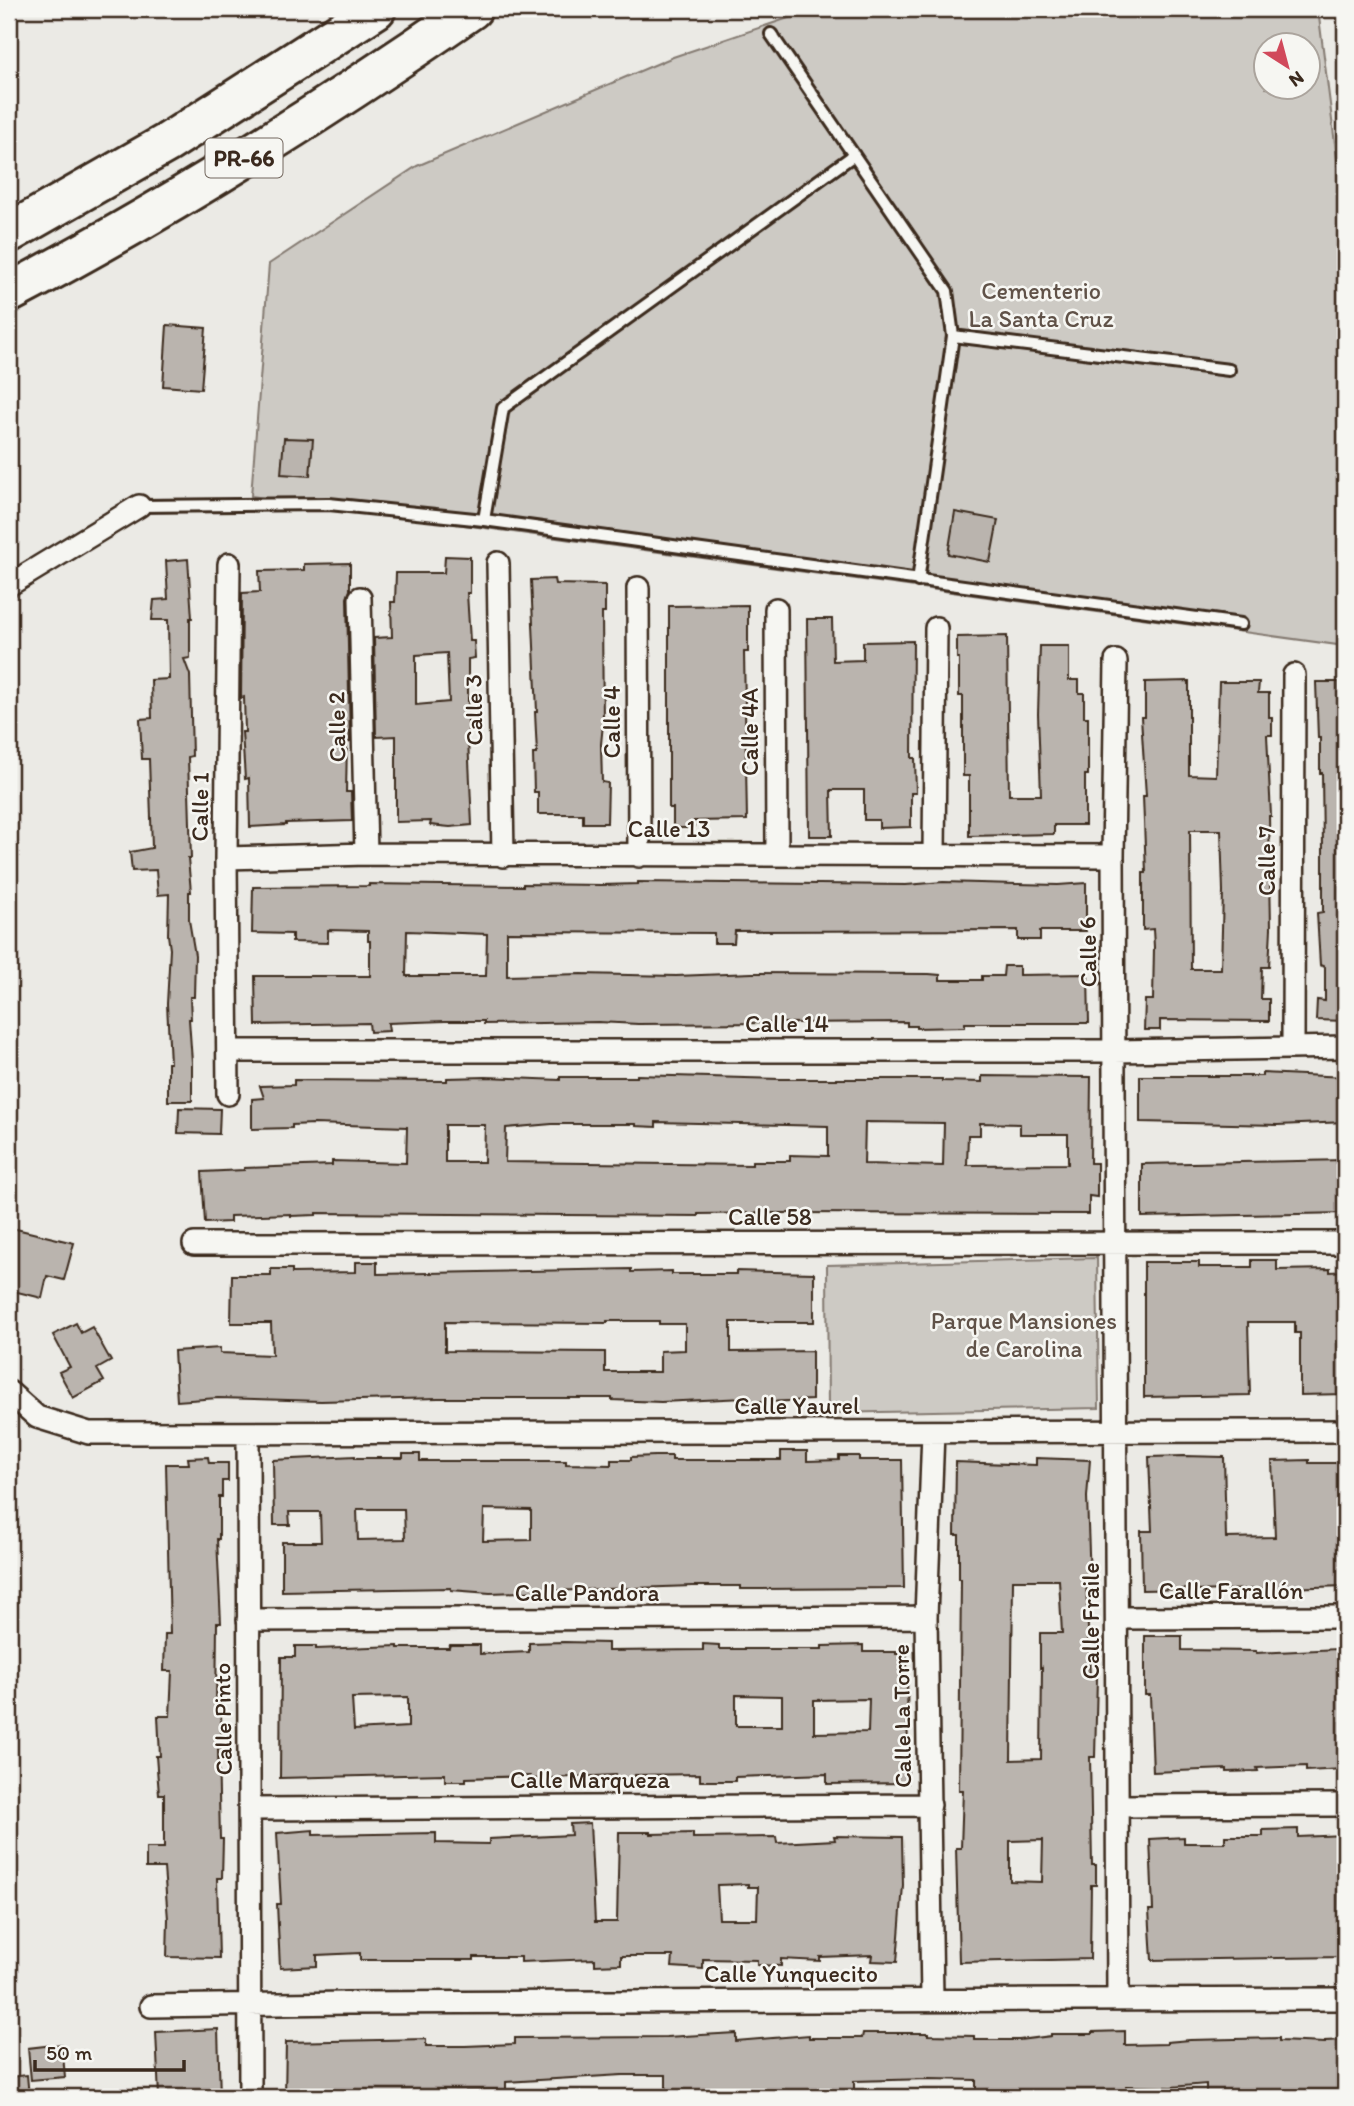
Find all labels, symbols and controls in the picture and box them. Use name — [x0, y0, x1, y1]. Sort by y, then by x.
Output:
north arrow — [1252, 32, 1322, 102]
text: N — [1285, 66, 1309, 92]
road number: PR-66 — [205, 139, 282, 178]
park label: Cementerio La Santa Cruz — [968, 276, 1114, 333]
street label: Calle 3 — [458, 674, 489, 746]
street label: Calle 4 — [597, 686, 626, 758]
street label: Calle 4A — [735, 688, 764, 776]
street label: Calle 2 — [321, 691, 352, 763]
street label: Calle 1 — [184, 772, 215, 842]
street label: Calle 13 — [628, 814, 710, 843]
street label: Calle 7 — [1252, 826, 1281, 896]
street label: Calle 6 — [1072, 916, 1103, 988]
street label: Calle 14 — [745, 1009, 829, 1038]
street label: Calle 58 — [728, 1202, 812, 1231]
park label: Parque Mansiones de Carolina — [931, 1306, 1117, 1363]
street label: Calle Yaurel — [734, 1391, 860, 1420]
street label: Calle Fraile — [1076, 1562, 1105, 1680]
street label: Calle Farallón — [1159, 1576, 1304, 1605]
street label: Calle Pandora — [515, 1578, 659, 1607]
street label: Calle La Torre — [886, 1644, 917, 1788]
street label: Calle Pinto — [207, 1662, 238, 1776]
street label: Calle Marqueza — [510, 1765, 671, 1794]
street label: Calle Yunquecito — [704, 1959, 878, 1988]
scale bar — [35, 2029, 184, 2073]
text: 50 m — [46, 2040, 93, 2065]

